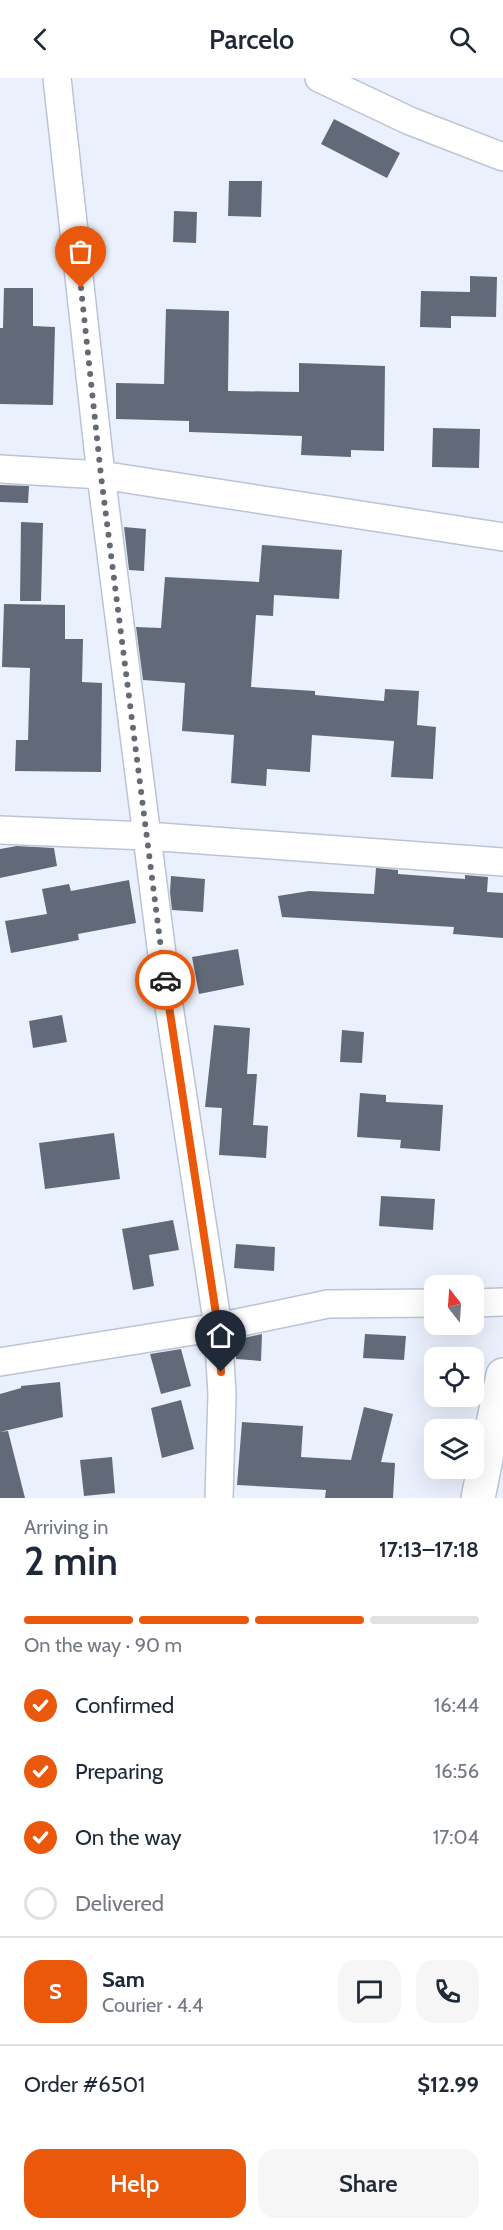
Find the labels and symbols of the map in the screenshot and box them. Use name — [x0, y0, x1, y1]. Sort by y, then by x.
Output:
pin — [55, 226, 106, 288]
courier — [135, 950, 195, 1010]
north arrow — [424, 1275, 484, 1335]
pin — [195, 1310, 246, 1372]

